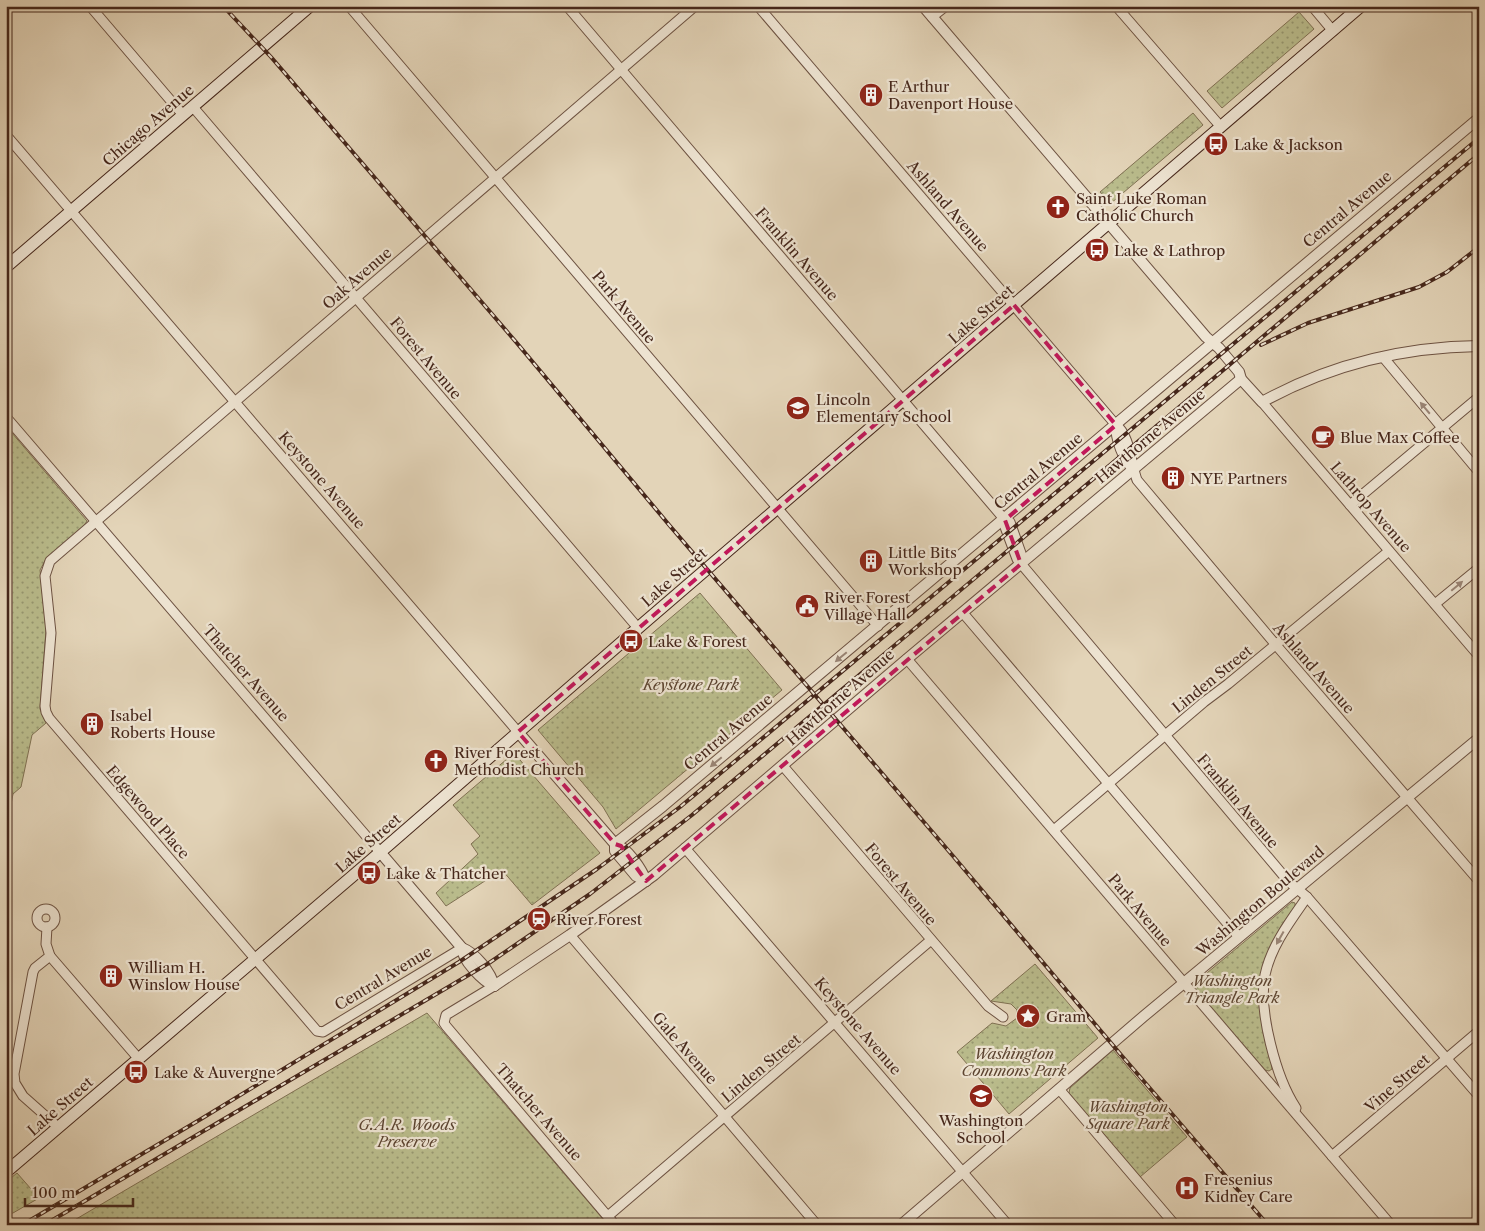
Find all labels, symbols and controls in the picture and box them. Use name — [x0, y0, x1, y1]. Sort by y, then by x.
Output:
place label: E Arthur Davenport House — [888, 77, 1013, 113]
street label: Chicago Avenue — [98, 80, 198, 170]
building icon: E Arthur Davenport House — [858, 82, 884, 108]
bus stop icon: Lake & Jackson — [1203, 131, 1229, 157]
place label: Lake & Jackson — [1234, 135, 1344, 154]
street label: Ashland Avenue — [903, 156, 993, 255]
street label: Central Avenue — [1299, 166, 1395, 252]
place label: Saint Luke Roman Catholic Church — [1076, 189, 1208, 225]
church icon: Saint Luke Roman Catholic Church — [1045, 194, 1071, 220]
street label: Franklin Avenue — [751, 204, 843, 304]
bus stop icon: Lake & Lathrop — [1084, 237, 1110, 263]
place label: Lake & Lathrop — [1114, 241, 1225, 260]
street label: Oak Avenue — [319, 243, 395, 313]
street label: Park Avenue — [588, 267, 660, 347]
street label: Lake Street — [944, 280, 1018, 348]
street label: Forest Avenue — [386, 313, 466, 403]
street label: Hawthorne Avenue — [1091, 385, 1209, 487]
place label: Lincoln Elementary School — [816, 390, 952, 426]
school or university icon: Lincoln Elementary School — [785, 395, 811, 421]
one-way arrow — [1419, 401, 1430, 414]
cafe icon: Blue Max Coffee — [1310, 424, 1336, 450]
street label: Keystone Avenue — [275, 427, 369, 533]
street label: Central Avenue — [990, 428, 1086, 514]
place label: Blue Max Coffee — [1340, 428, 1460, 447]
street label: Lathrop Avenue — [1327, 458, 1415, 556]
building icon: NYE Partners — [1160, 465, 1186, 491]
place label: NYE Partners — [1190, 469, 1287, 488]
street label: Lake Street — [637, 543, 711, 611]
place label: Little Bits Workshop — [887, 543, 962, 579]
building icon: Little Bits Workshop — [858, 548, 884, 574]
one-way arrow — [1450, 581, 1463, 592]
place label: River Forest Village Hall — [823, 588, 911, 624]
public building icon: River Forest Village Hall — [794, 593, 820, 619]
street label: Ashland Avenue — [1269, 618, 1359, 717]
street label: Thatcher Avenue — [199, 621, 293, 725]
bus stop icon: Lake & Forest — [618, 628, 644, 654]
place label: Lake & Forest — [648, 632, 748, 651]
street label: Linden Street — [1168, 641, 1256, 717]
street label: Hawthorne Avenue — [782, 645, 898, 749]
one-way arrow — [834, 652, 847, 663]
park label: Keystone Park — [642, 675, 739, 694]
street label: Central Avenue — [680, 689, 776, 775]
place label: Isabel Roberts House — [110, 706, 216, 742]
building icon: Isabel Roberts House — [79, 711, 105, 737]
place label: River Forest Methodist Church — [454, 743, 585, 779]
church icon: River Forest Methodist Church — [423, 748, 449, 774]
street label: Franklin Avenue — [1193, 750, 1283, 852]
one-way arrow — [710, 756, 723, 767]
street label: Edgewood Place — [102, 761, 194, 863]
street label: Lake Street — [331, 809, 405, 877]
street label: Forest Avenue — [861, 839, 941, 929]
street label: Washington Boulevard — [1191, 842, 1328, 961]
bus stop icon: Lake & Thatcher — [356, 860, 382, 886]
place label: Lake & Thatcher — [386, 864, 506, 883]
street label: Park Avenue — [1104, 870, 1176, 950]
station icon: River Forest — [526, 906, 552, 932]
place label: River Forest — [556, 910, 643, 929]
one-way arrow — [1276, 931, 1285, 945]
street label: Central Avenue — [331, 942, 435, 1014]
place label: William H. Winslow House — [127, 958, 240, 994]
building icon: William H. Winslow House — [98, 963, 124, 989]
park label: Washington Triangle Park — [1185, 971, 1280, 1007]
street label: Keystone Avenue — [811, 973, 905, 1079]
place icon: Gram — [1015, 1003, 1041, 1029]
place label: Gram — [1046, 1007, 1086, 1026]
street label: Gale Avenue — [648, 1008, 722, 1088]
street label: Linden Street — [718, 1029, 805, 1107]
park label: Washington Commons Park — [962, 1044, 1067, 1080]
street label: Vine Street — [1360, 1049, 1434, 1117]
bus stop icon: Lake & Auvergne — [123, 1059, 149, 1085]
street label: Thatcher Avenue — [492, 1060, 586, 1164]
place label: Lake & Auvergne — [154, 1063, 276, 1082]
street label: Lake Street — [23, 1072, 97, 1140]
school or university icon: Washington School — [968, 1083, 994, 1109]
park label: Washington Square Park — [1085, 1097, 1170, 1133]
place label: Washington School — [938, 1111, 1024, 1147]
park label: G.A.R. Woods Preserve — [358, 1115, 456, 1151]
place label: Fresenius Kidney Care — [1204, 1170, 1293, 1206]
hospital icon: Fresenius Kidney Care — [1174, 1175, 1200, 1201]
scale bar — [25, 1176, 132, 1208]
text: 100 m — [32, 1183, 75, 1202]

